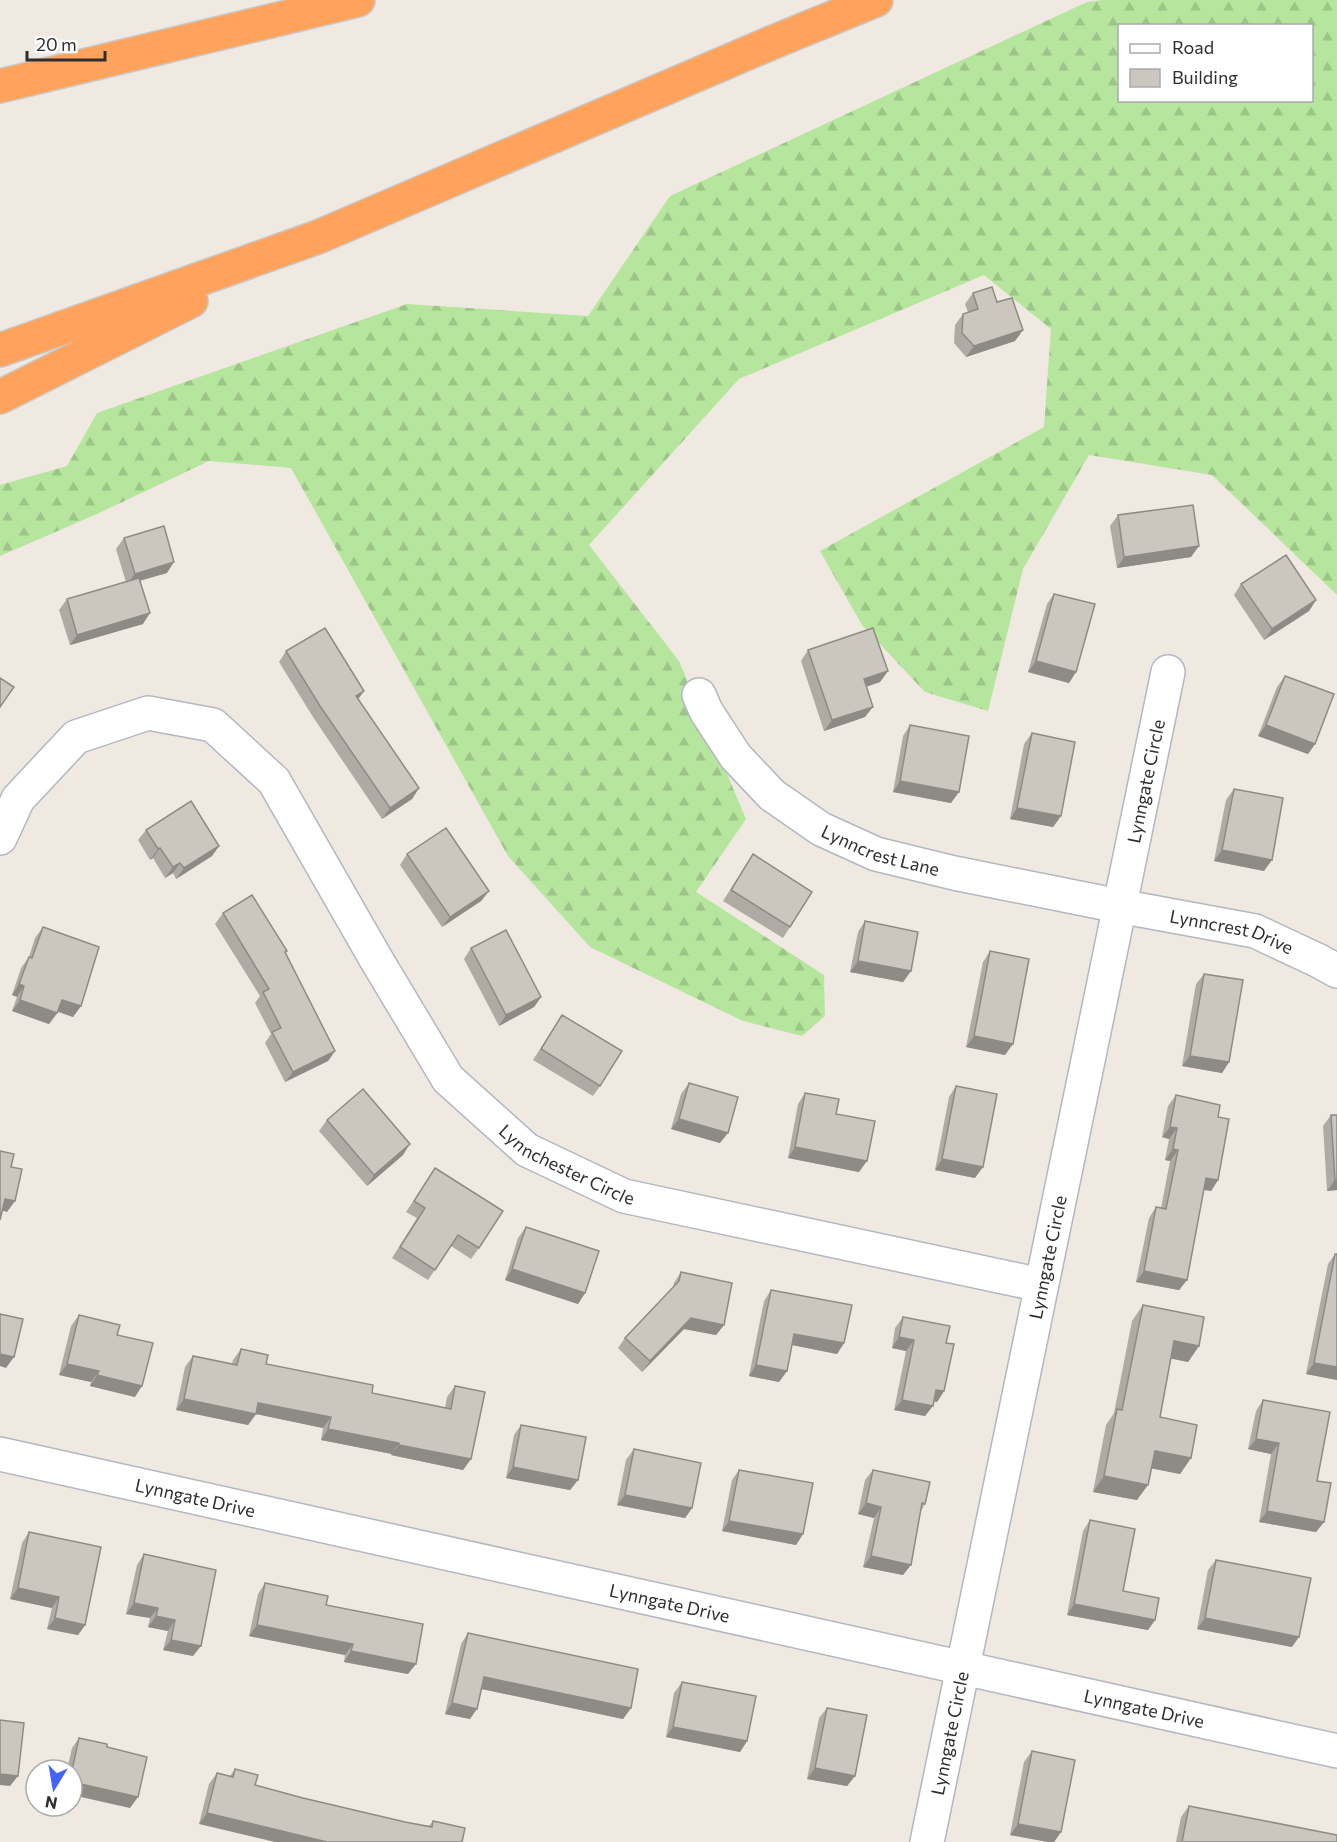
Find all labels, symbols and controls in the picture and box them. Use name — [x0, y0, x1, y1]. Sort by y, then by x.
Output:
scale bar — [27, 24, 105, 62]
legend — [1118, 24, 1313, 102]
text: 20 m — [36, 33, 77, 55]
text: Road — [1172, 36, 1214, 58]
text: Building — [1172, 66, 1238, 88]
street label: Lynngate Circle — [1122, 717, 1169, 845]
street label: Lynncrest Lane — [818, 820, 942, 880]
street label: Lynncrest Drive — [1168, 905, 1297, 958]
street label: Lynnchester Circle — [495, 1119, 636, 1209]
street label: Lynngate Circle — [1024, 1193, 1071, 1321]
street label: Lynngate Drive — [133, 1473, 257, 1521]
street label: Lynngate Drive — [607, 1579, 732, 1627]
street label: Lynngate Circle — [926, 1669, 973, 1797]
street label: Lynngate Drive — [1082, 1684, 1206, 1732]
north arrow — [24, 1758, 84, 1818]
text: N — [43, 1793, 59, 1814]

